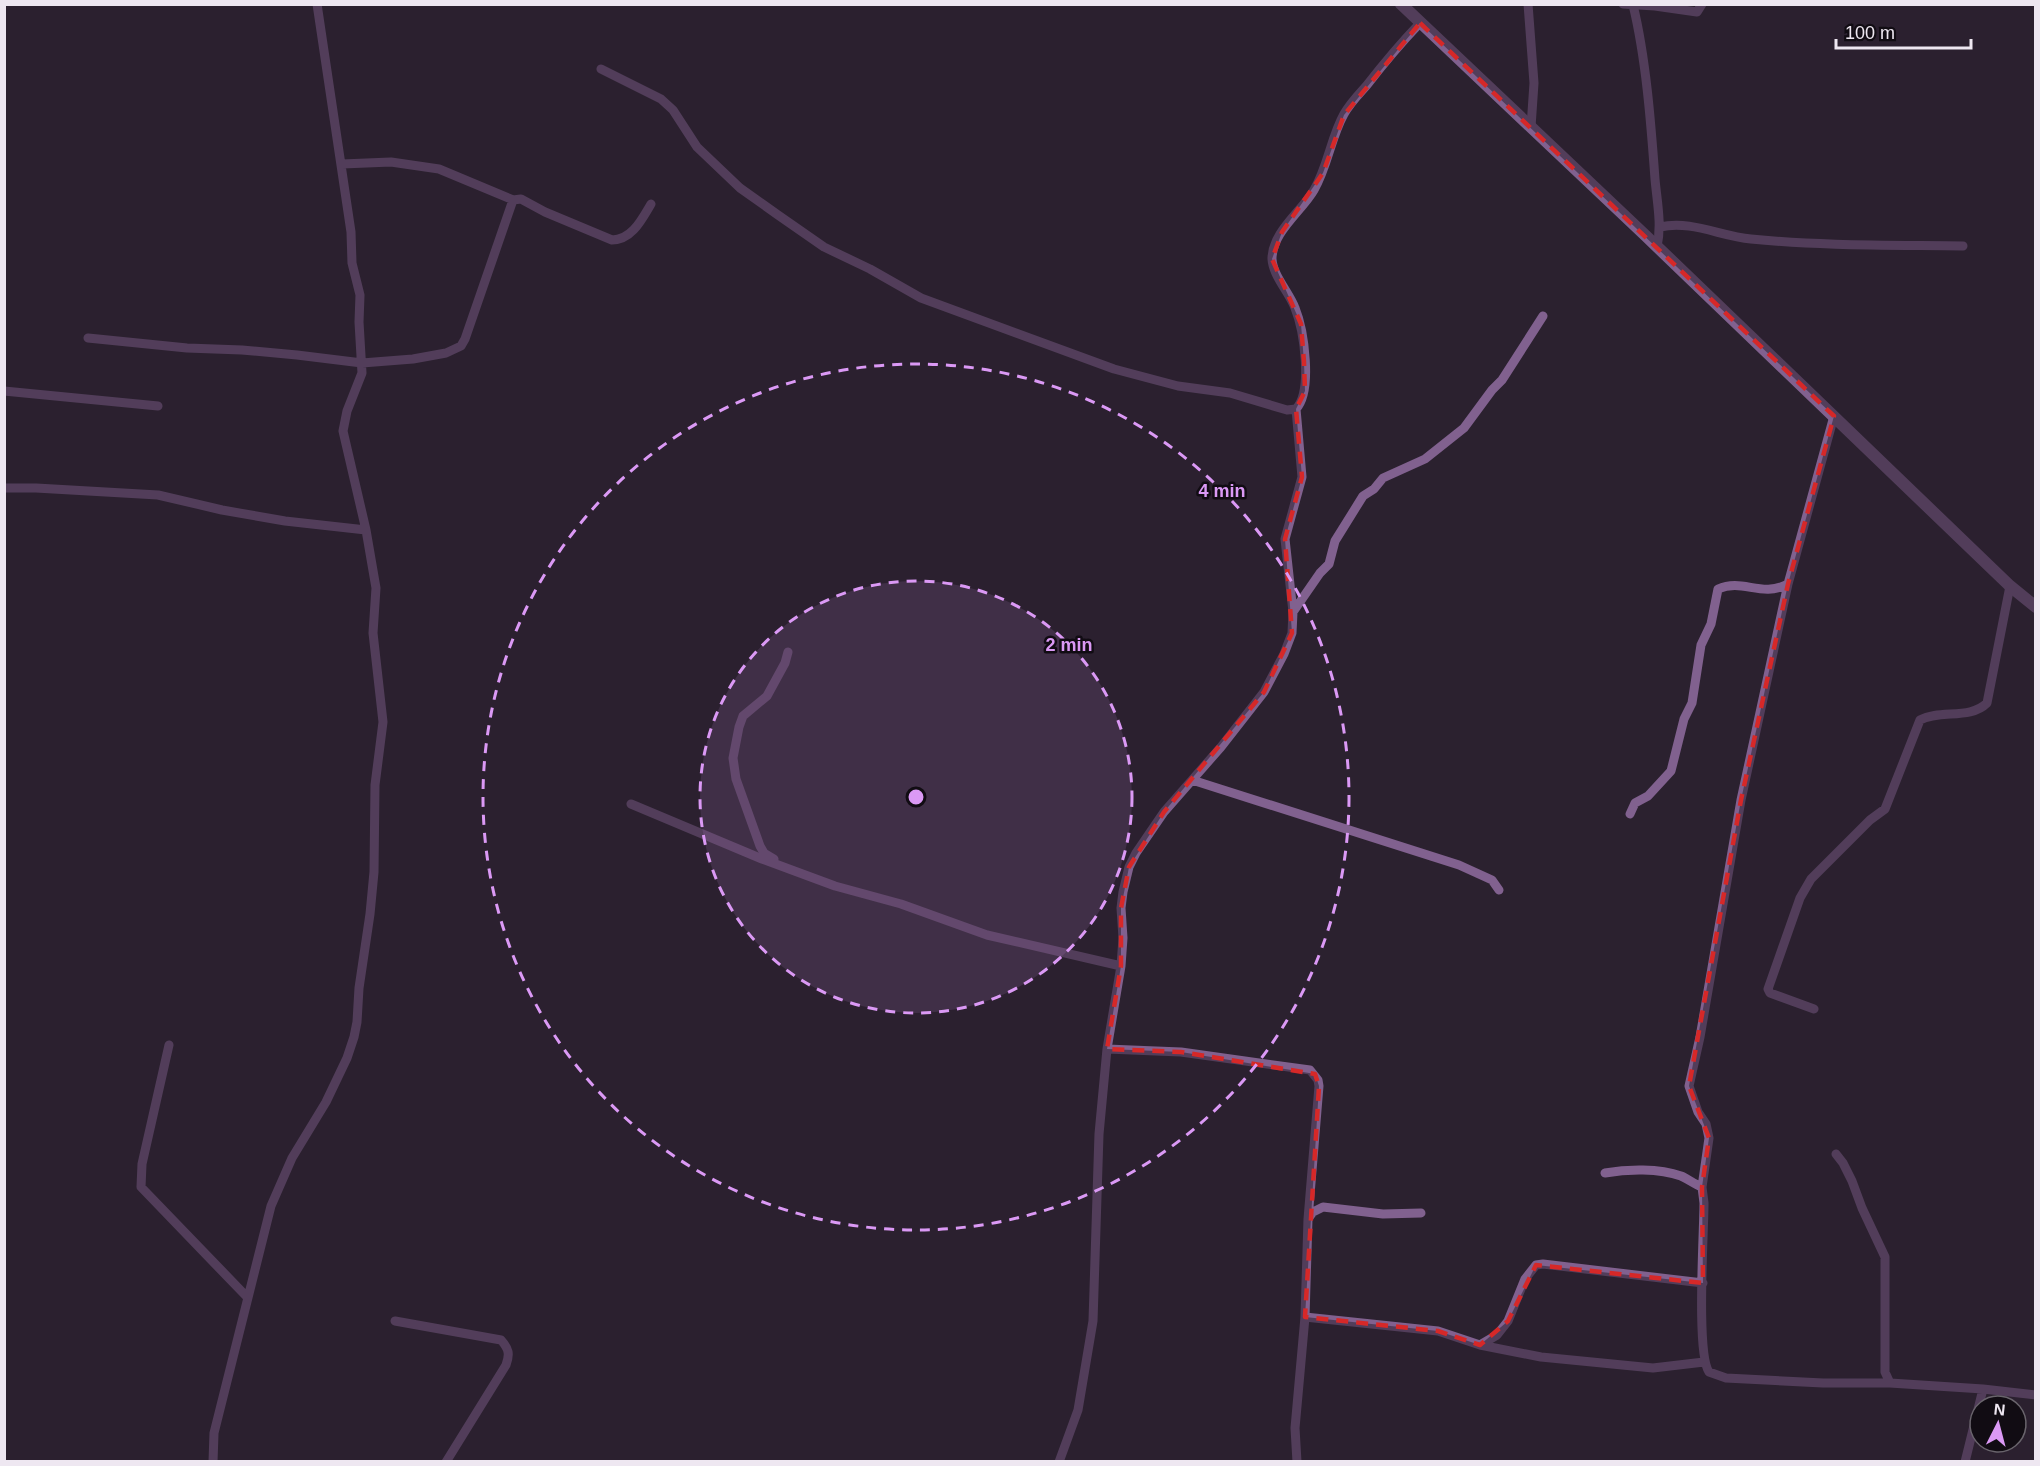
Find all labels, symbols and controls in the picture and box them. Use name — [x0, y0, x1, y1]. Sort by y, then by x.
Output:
scale bar — [1836, 12, 1971, 50]
text: 100 m — [1845, 23, 1895, 43]
text: 4 min — [1198, 481, 1246, 501]
text: 2 min — [1045, 635, 1093, 655]
centre of rings — [906, 787, 926, 807]
north arrow — [1968, 1394, 2028, 1454]
text: N — [1993, 1401, 2006, 1419]

